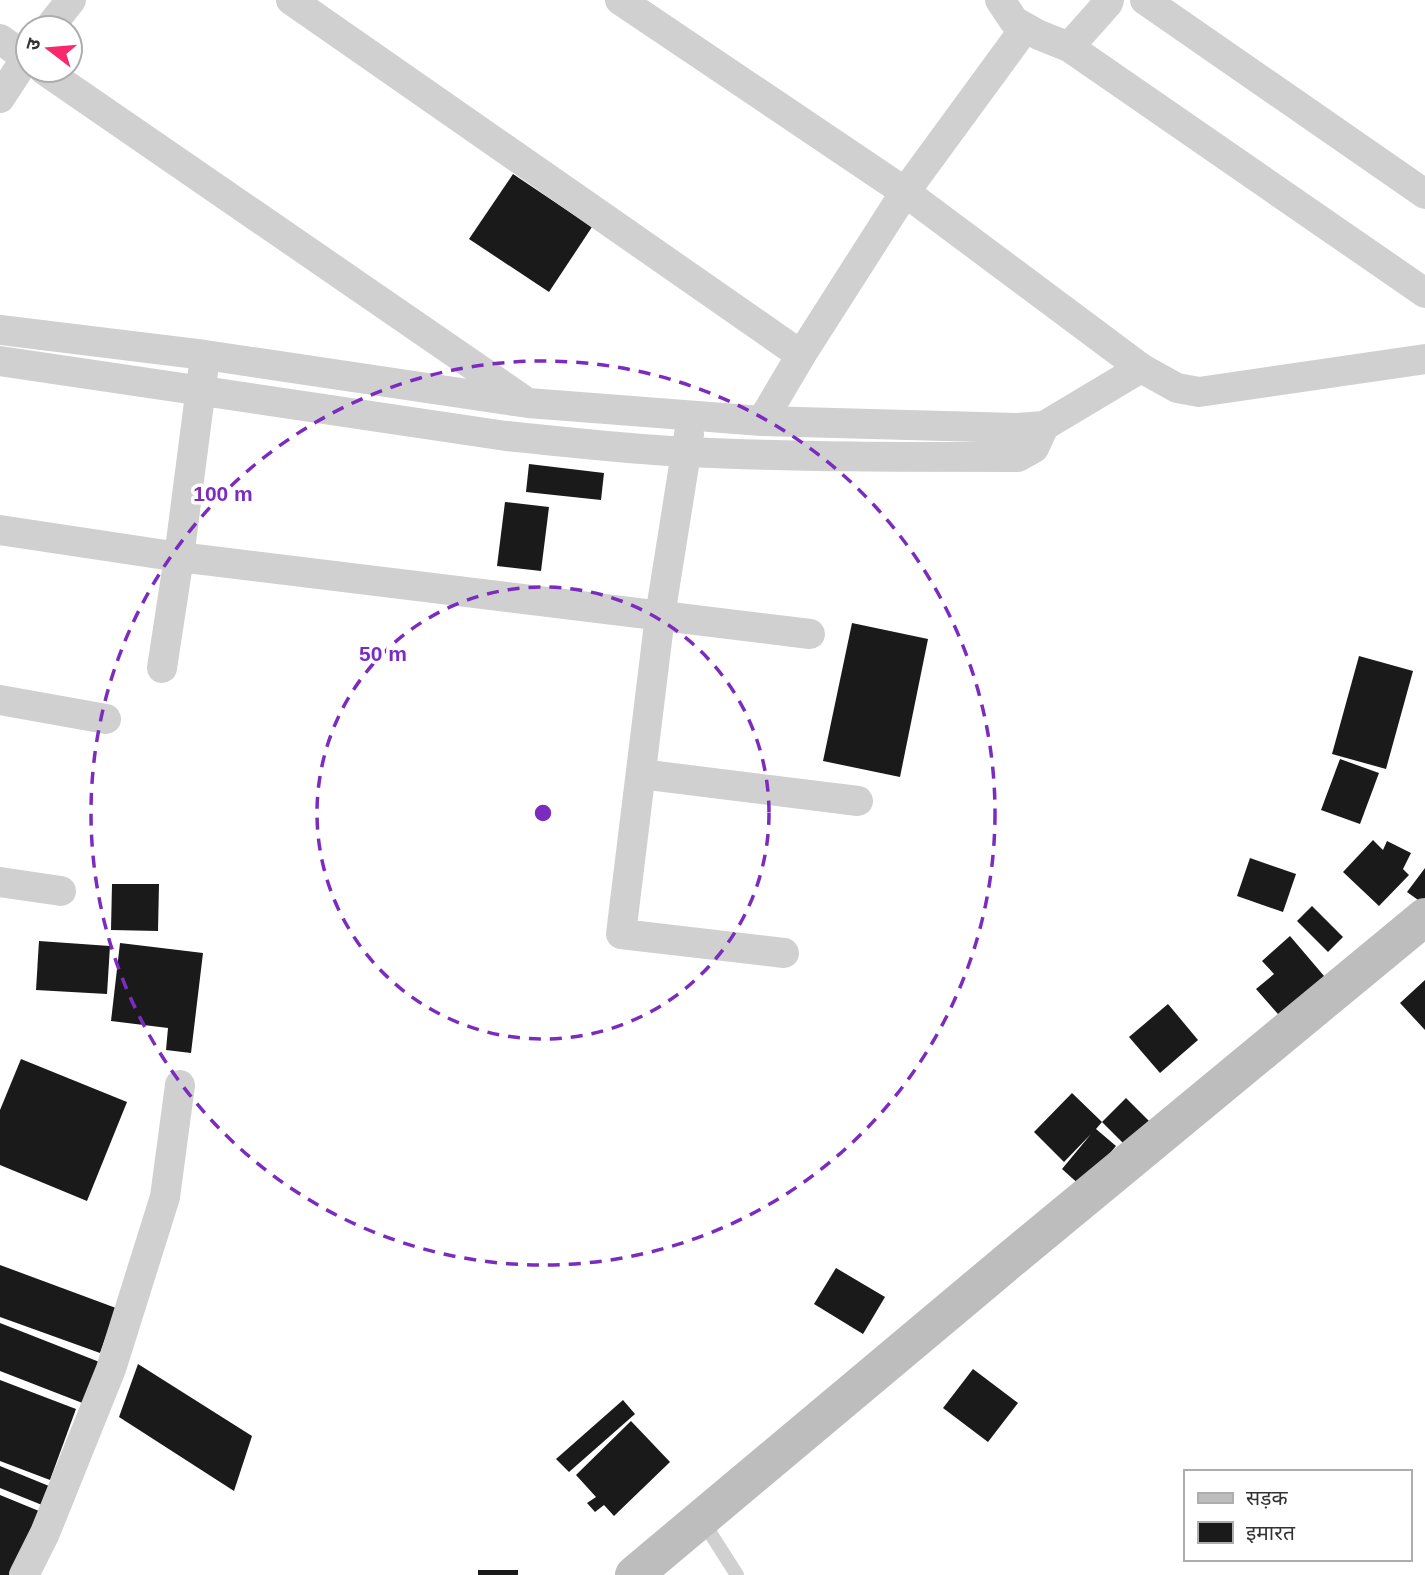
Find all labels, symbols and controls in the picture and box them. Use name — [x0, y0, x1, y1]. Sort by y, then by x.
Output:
north arrow — [14, 14, 84, 84]
text: उ — [22, 35, 45, 53]
text: 100 m — [193, 482, 253, 505]
text: 50 m — [359, 642, 407, 665]
centre of rings — [531, 801, 555, 825]
legend — [1184, 1470, 1411, 1561]
text: सड़क — [1246, 1486, 1288, 1509]
text: इमारत — [1246, 1521, 1296, 1544]

